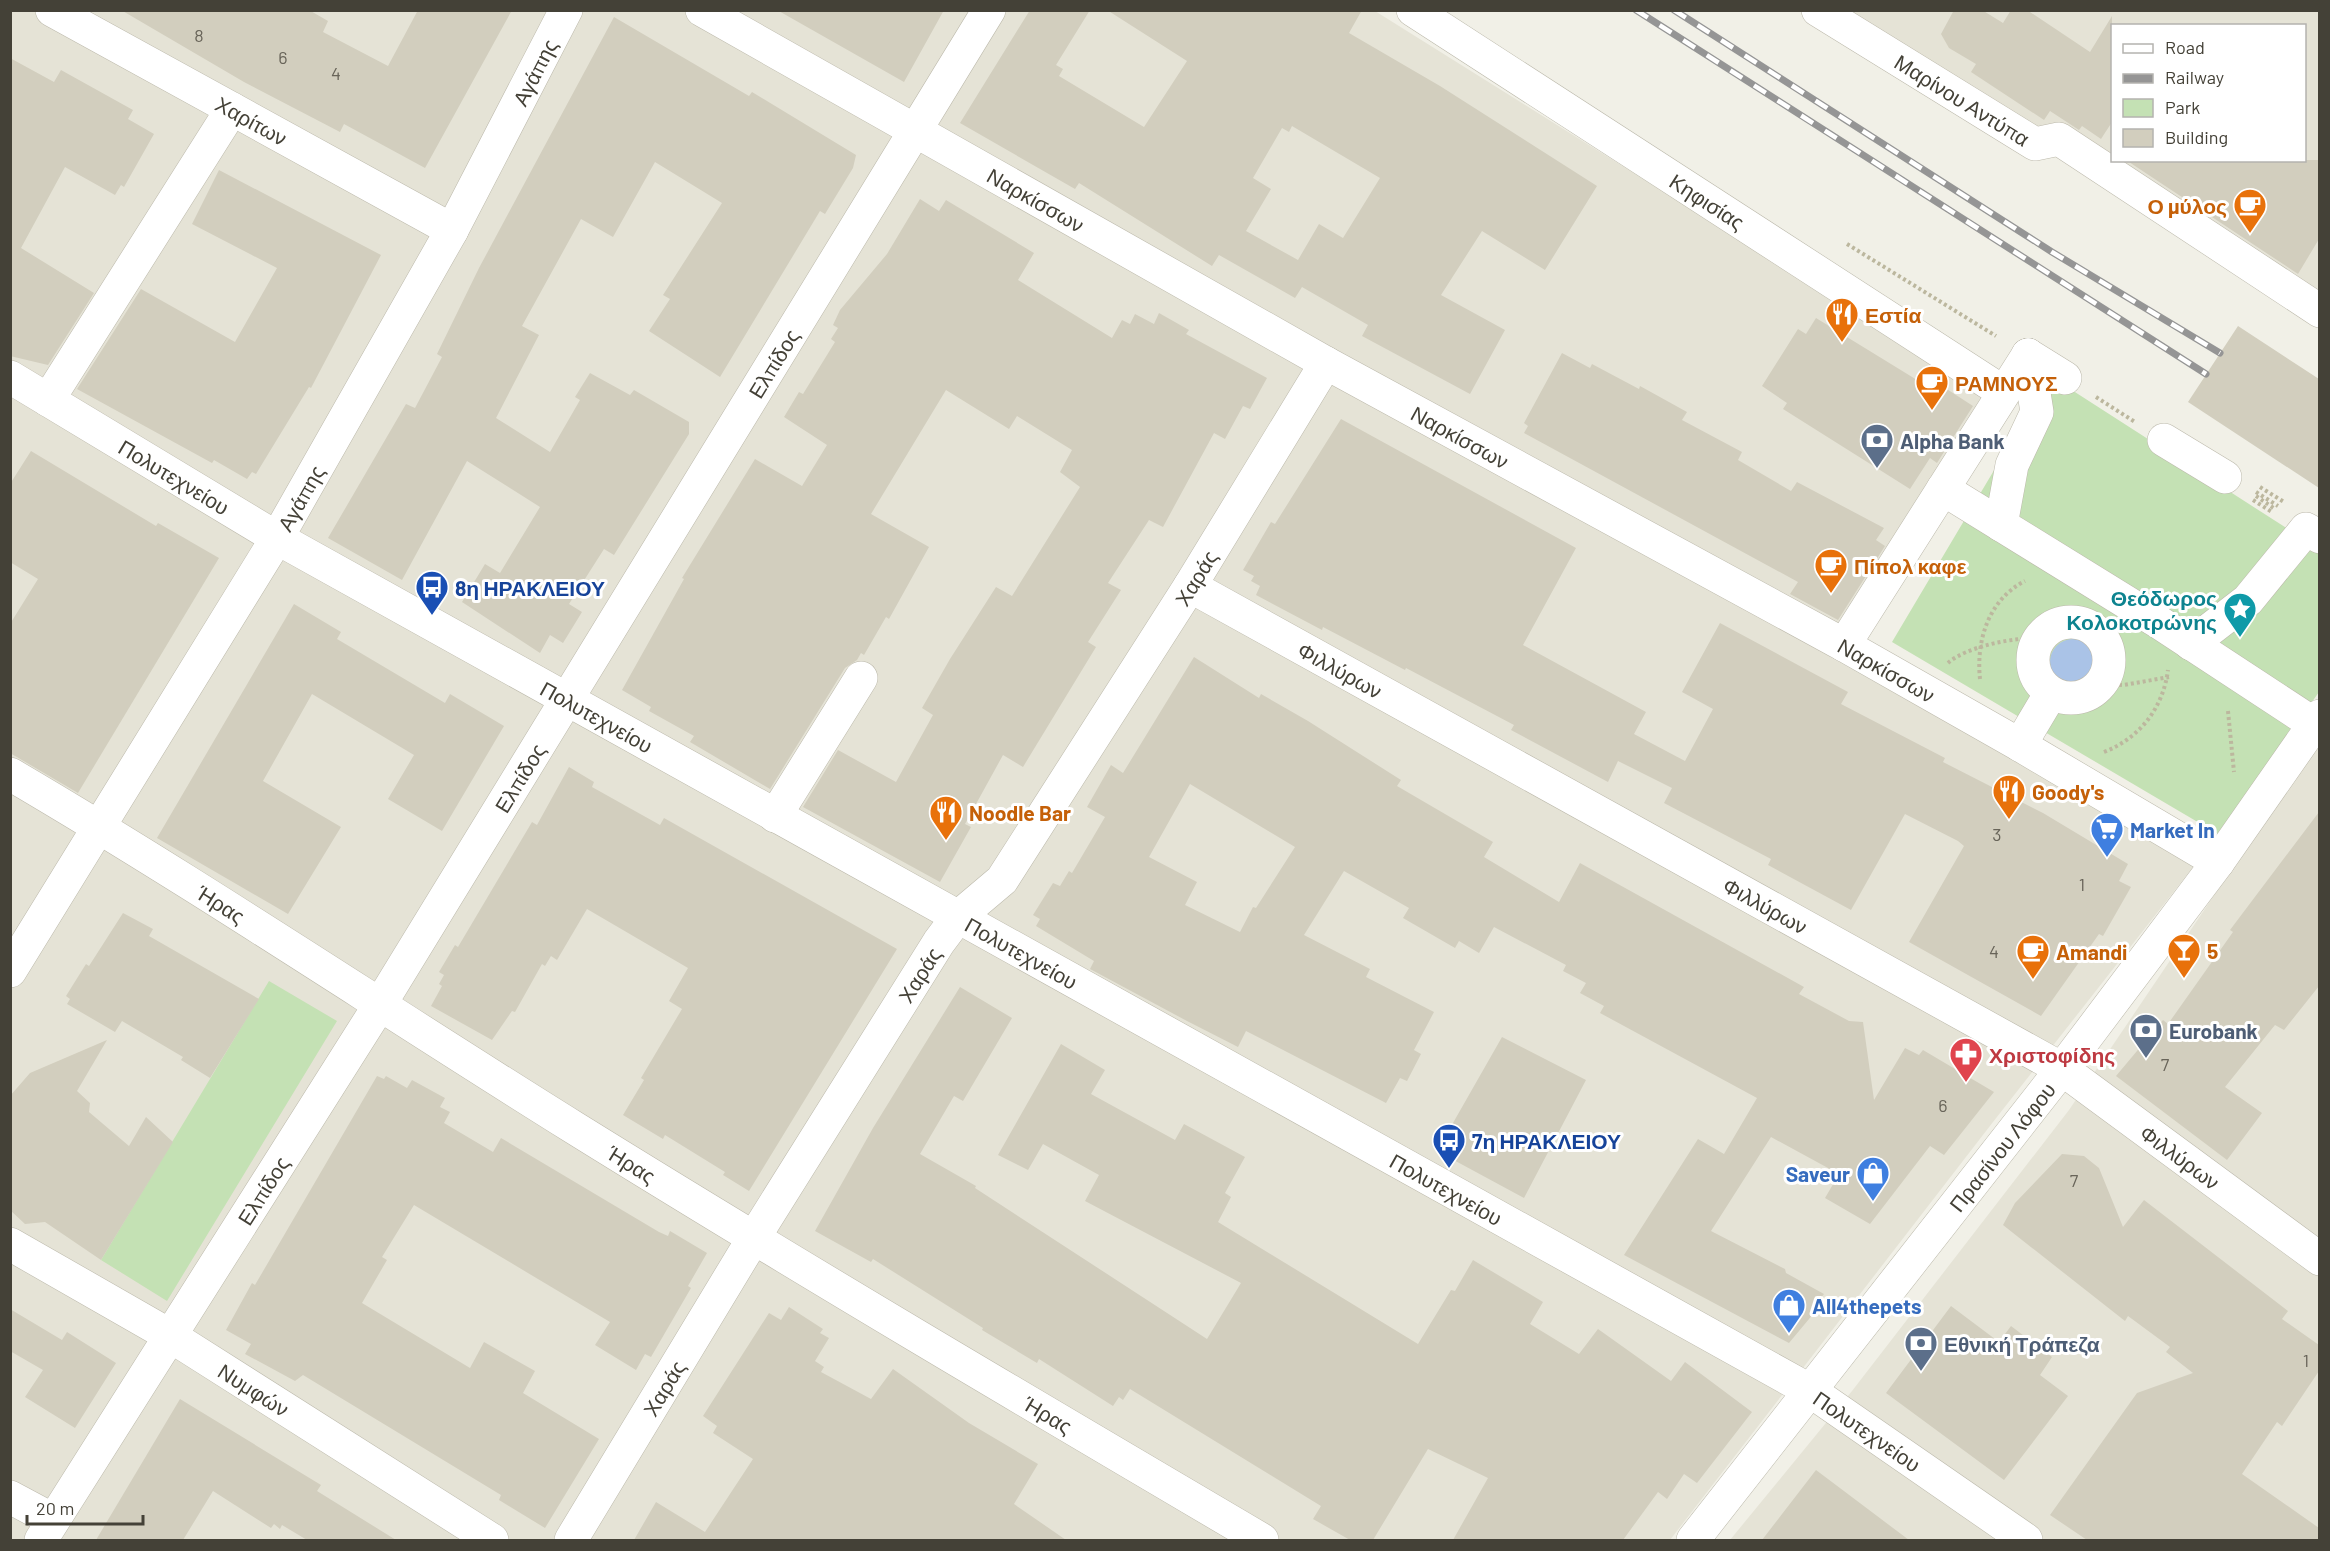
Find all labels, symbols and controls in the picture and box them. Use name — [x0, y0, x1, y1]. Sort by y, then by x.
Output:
house number: 8 — [194, 24, 204, 46]
legend — [2111, 24, 2306, 162]
street label: Αγάπης — [506, 34, 562, 109]
text: Road — [2165, 36, 2205, 58]
house number: 6 — [278, 46, 288, 68]
street label: Μαρίνου Αντύπα — [1891, 48, 2035, 150]
house number: 4 — [331, 62, 341, 84]
text: Railway — [2165, 66, 2224, 88]
street label: Χαρίτων — [212, 90, 292, 150]
text: Park — [2165, 96, 2200, 118]
text: Building — [2165, 126, 2228, 148]
street label: Ναρκίσσων — [983, 162, 1089, 236]
street label: Κηφισίας — [1666, 167, 1750, 234]
cafe icon: Ο μύλος — [2232, 187, 2268, 234]
place label: Ο μύλος — [2148, 193, 2227, 219]
restaurant icon: Εστία — [1824, 296, 1860, 343]
place label: Εστία — [1865, 302, 1922, 327]
street label: Ελπίδος — [742, 324, 803, 402]
cafe icon: ΡΑΜΝΟΥΣ — [1914, 364, 1950, 411]
place label: ΡΑΜΝΟΥΣ — [1955, 370, 2058, 395]
street label: Ναρκίσσων — [1407, 400, 1514, 473]
bank icon: Alpha Bank — [1859, 422, 1895, 469]
place label: Alpha Bank — [1900, 428, 2005, 453]
street label: Πολυτεχνείου — [115, 433, 234, 519]
street label: Αγάπης — [271, 460, 328, 535]
street label: Χαράς — [1169, 545, 1222, 610]
cafe icon: Πίπολ καφε — [1813, 547, 1849, 594]
place label: Πίπολ καφε — [1854, 553, 1967, 578]
bus stop icon: 8η ΗΡΑΚΛΕΙΟΥ — [414, 569, 450, 616]
place label: 8η ΗΡΑΚΛΕΙΟΥ — [455, 575, 605, 600]
place label: Θεόδωρος Κολοκοτρώνης — [2066, 585, 2217, 635]
place icon: Θεόδωρος Κολοκοτρώνης — [2222, 591, 2258, 638]
street label: Ναρκίσσων — [1834, 632, 1940, 707]
street label: Φιλλύρων — [1294, 636, 1387, 703]
street label: Πολυτεχνείου — [537, 675, 657, 757]
street label: Ελπίδος — [488, 738, 550, 816]
restaurant icon: Goody's — [1991, 773, 2027, 820]
place label: Goody's — [2032, 779, 2104, 804]
restaurant icon: Noodle Bar — [928, 794, 964, 841]
place label: Noodle Bar — [969, 800, 1071, 825]
supermarket icon: Market In — [2089, 811, 2125, 858]
place label: Market In — [2130, 817, 2215, 842]
house number: 3 — [1992, 823, 2002, 845]
street label: Φιλλύρων — [1719, 872, 1812, 938]
house number: 1 — [2079, 873, 2085, 895]
street label: Ήρας — [192, 879, 250, 928]
street label: Πολυτεχνείου — [961, 911, 1082, 993]
bar icon: 5 — [2166, 932, 2202, 979]
cafe icon: Amandi — [2015, 933, 2051, 980]
place label: 5 — [2207, 938, 2218, 963]
place label: Amandi — [2056, 939, 2127, 964]
house number: 4 — [1989, 940, 1999, 962]
street label: Χαράς — [892, 942, 945, 1007]
bank icon: Eurobank — [2128, 1012, 2164, 1059]
place label: Eurobank — [2169, 1018, 2258, 1043]
pharmacy icon: Χριστοφίδης — [1948, 1036, 1984, 1083]
place label: Χριστοφίδης — [1989, 1042, 2115, 1068]
house number: 7 — [2161, 1053, 2170, 1075]
street label: Πρασίνου Λόφου — [1943, 1077, 2060, 1216]
house number: 6 — [1938, 1094, 1948, 1116]
street label: Φιλλύρων — [2136, 1119, 2225, 1194]
bus stop icon: 7η ΗΡΑΚΛΕΙΟΥ — [1431, 1122, 1467, 1169]
place label: 7η ΗΡΑΚΛΕΙΟΥ — [1472, 1128, 1621, 1153]
street label: Ήρας — [603, 1139, 661, 1188]
street label: Πολυτεχνείου — [1386, 1147, 1507, 1230]
street label: Ελπίδος — [231, 1151, 293, 1229]
shop icon: Saveur — [1855, 1155, 1891, 1202]
place label: Saveur — [1786, 1161, 1850, 1186]
house number: 7 — [2070, 1169, 2079, 1191]
shop icon: All4thepets — [1771, 1287, 1807, 1334]
place label: All4thepets — [1812, 1293, 1922, 1318]
bank icon: Εθνική Τράπεζα — [1903, 1325, 1939, 1372]
place label: Εθνική Τράπεζα — [1944, 1331, 2100, 1356]
house number: 1 — [2303, 1349, 2309, 1371]
street label: Χαράς — [637, 1355, 689, 1420]
street label: Νυμφών — [214, 1357, 294, 1421]
street label: Πολυτεχνείου — [1809, 1385, 1926, 1476]
street label: Ήρας — [1019, 1390, 1077, 1438]
scale bar — [27, 1488, 142, 1526]
text: 20 m — [36, 1497, 74, 1519]

